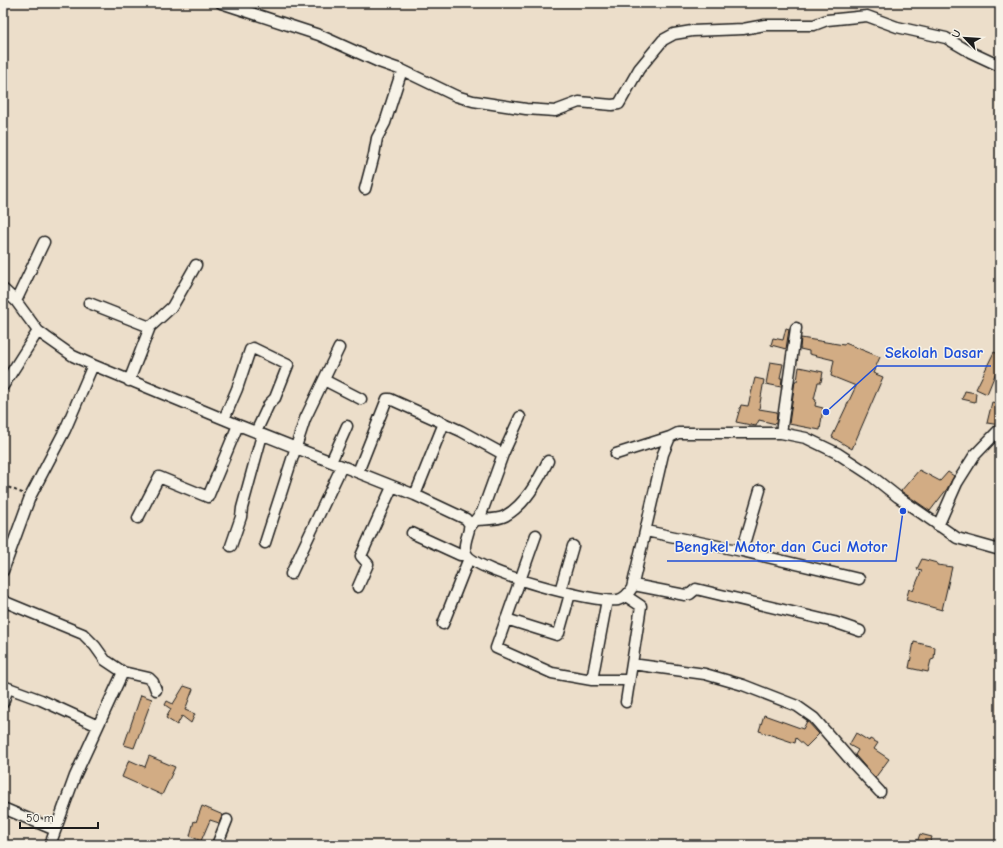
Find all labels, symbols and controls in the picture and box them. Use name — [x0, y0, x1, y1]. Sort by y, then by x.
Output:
north arrow — [945, 18, 985, 58]
text: U — [949, 28, 964, 40]
callout: Sekolah Dasar — [877, 338, 991, 366]
text: Sekolah Dasar — [885, 344, 984, 362]
callout: Bengkel Motor dan Cuci Motor — [667, 533, 896, 561]
text: Bengkel Motor dan Cuci Motor — [675, 538, 888, 556]
scale bar — [20, 804, 98, 830]
text: 50 m — [26, 811, 54, 825]

